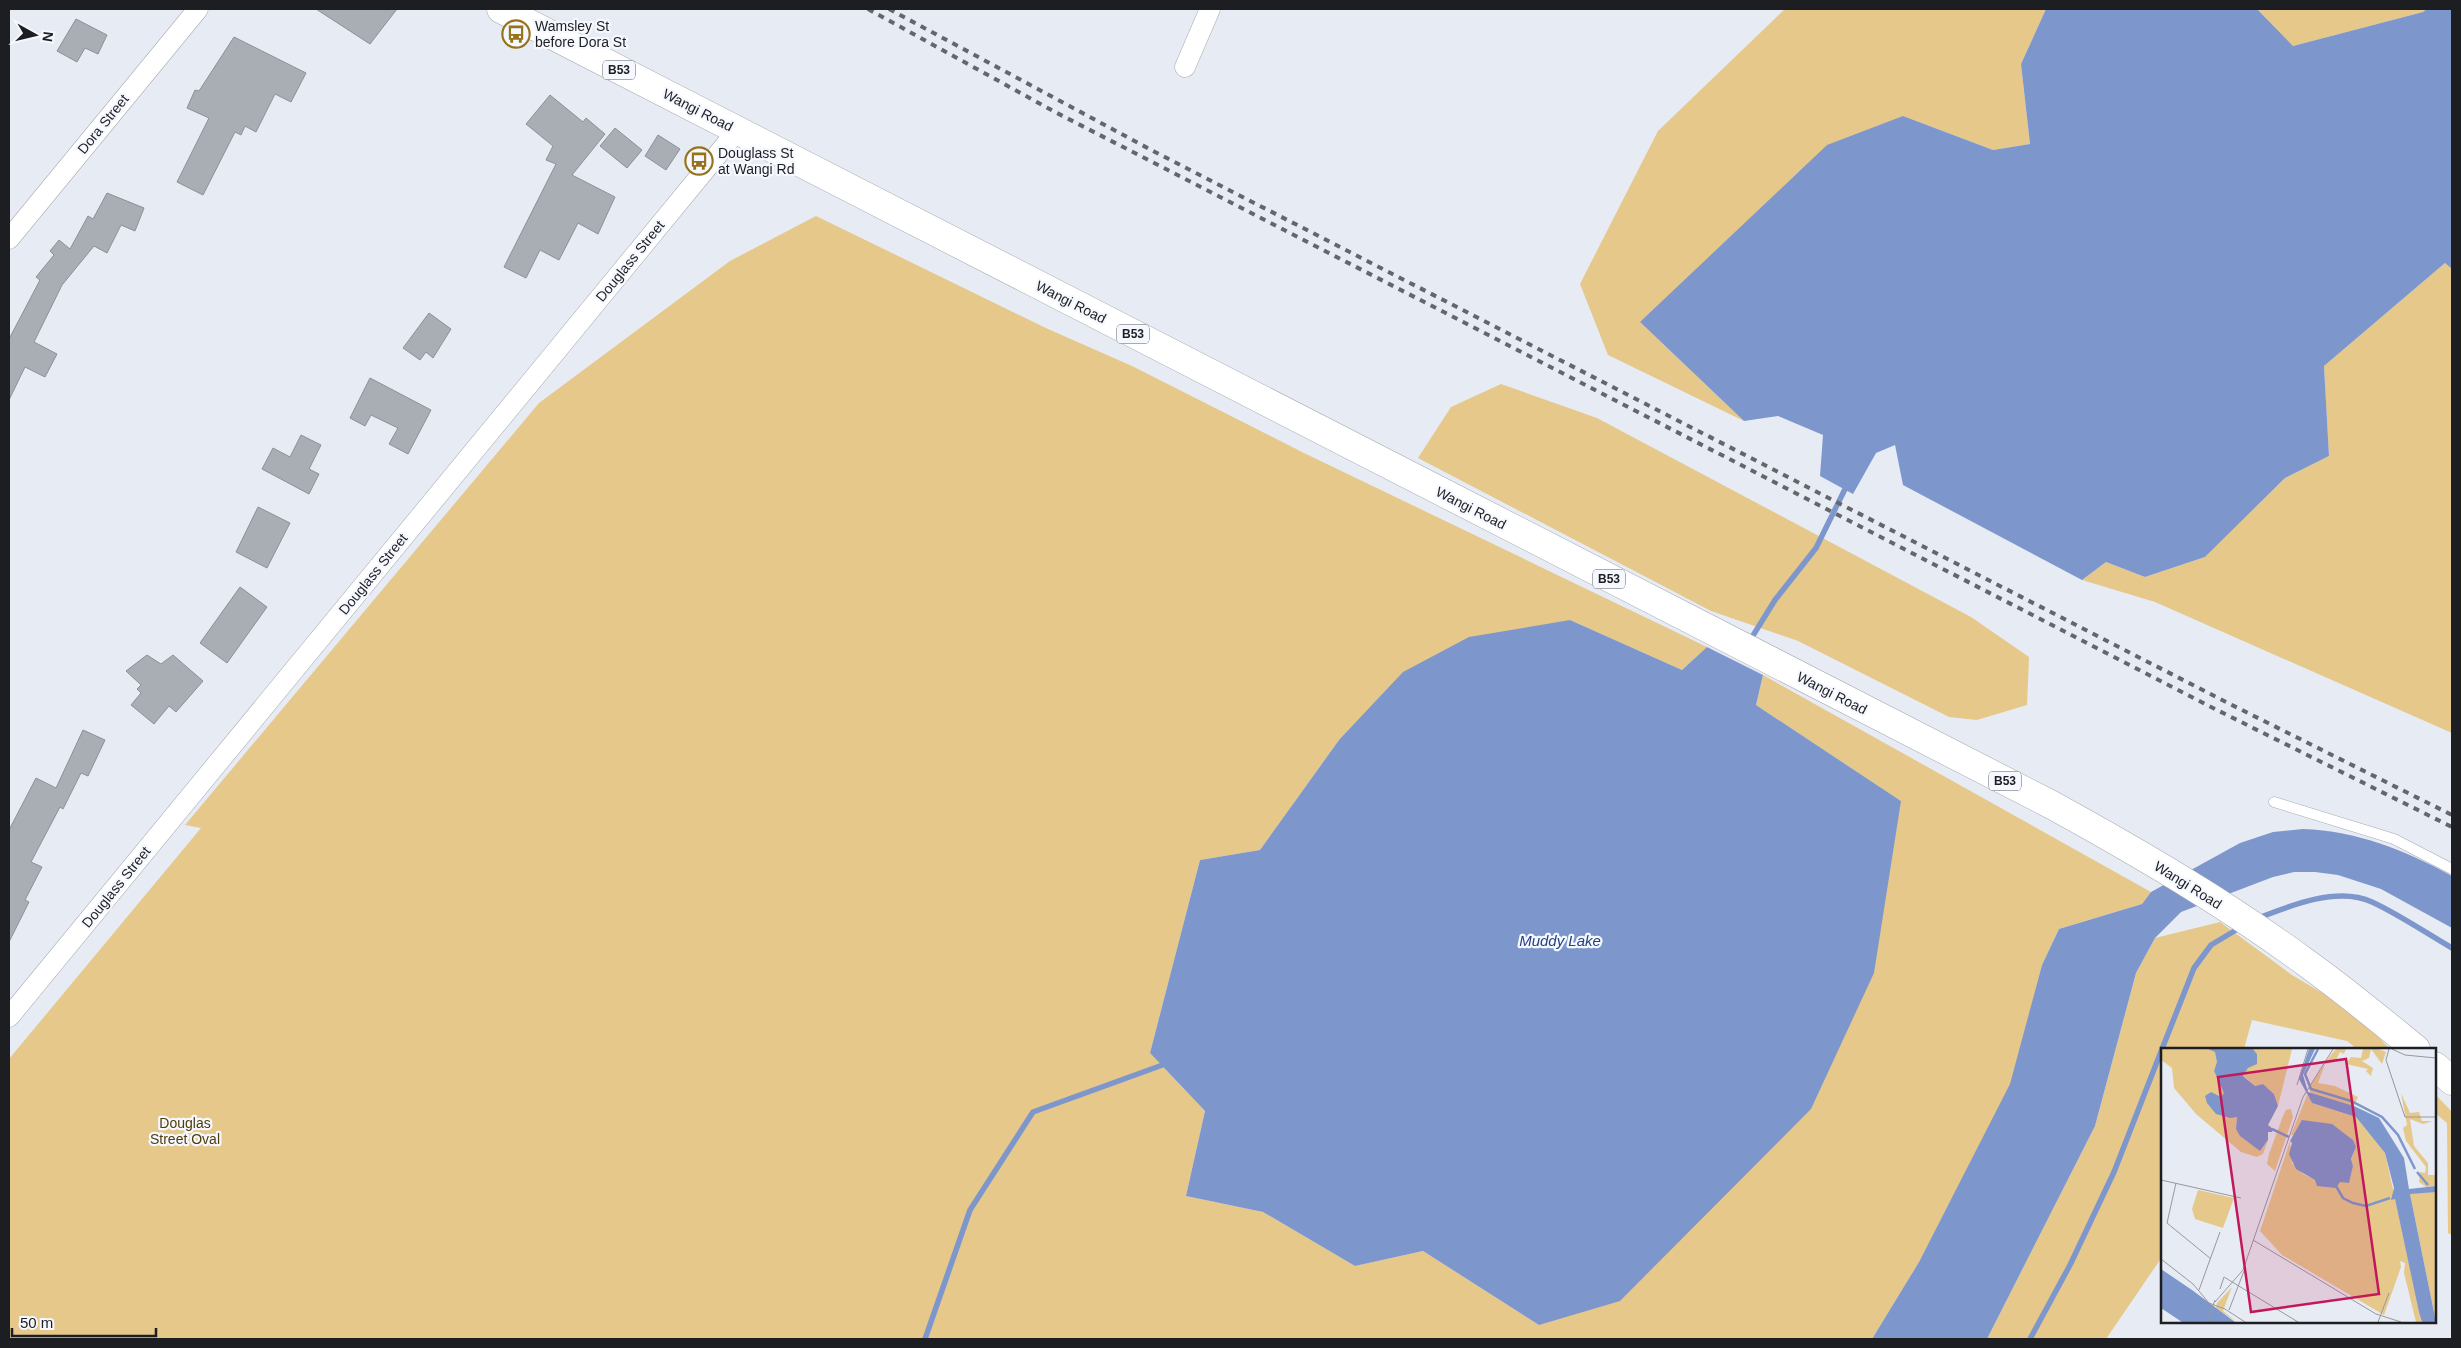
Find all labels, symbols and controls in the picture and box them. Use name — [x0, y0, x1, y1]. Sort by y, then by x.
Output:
north arrow — [10, 10, 60, 60]
place label: Wamsley St before Dora St — [535, 18, 626, 50]
bus stop icon: Wamsley St before Dora St — [501, 19, 531, 49]
text: N — [39, 31, 57, 43]
road number: B53 — [603, 60, 635, 80]
street label: Wangi Road — [660, 85, 736, 135]
street label: Dora Street — [74, 91, 132, 157]
place label: Douglass St at Wangi Rd — [718, 145, 795, 177]
bus stop icon: Douglass St at Wangi Rd — [684, 146, 714, 176]
street label: Douglass Street — [592, 217, 668, 305]
street label: Wangi Road — [1033, 277, 1109, 327]
road number: B53 — [1117, 324, 1149, 344]
street label: Wangi Road — [1433, 483, 1509, 533]
street label: Douglass Street — [335, 530, 411, 618]
road number: B53 — [1593, 570, 1625, 588]
street label: Wangi Road — [1794, 668, 1870, 718]
road number: B53 — [1989, 771, 2021, 790]
street label: Douglass Street — [78, 843, 154, 931]
street label: Wangi Road — [2151, 858, 2225, 912]
water label: Muddy Lake — [1519, 932, 1601, 949]
inset map — [2161, 1048, 2436, 1323]
park label: Douglas Street Oval — [150, 1115, 220, 1147]
scale bar — [12, 1306, 156, 1338]
text: 50 m — [20, 1314, 53, 1331]

